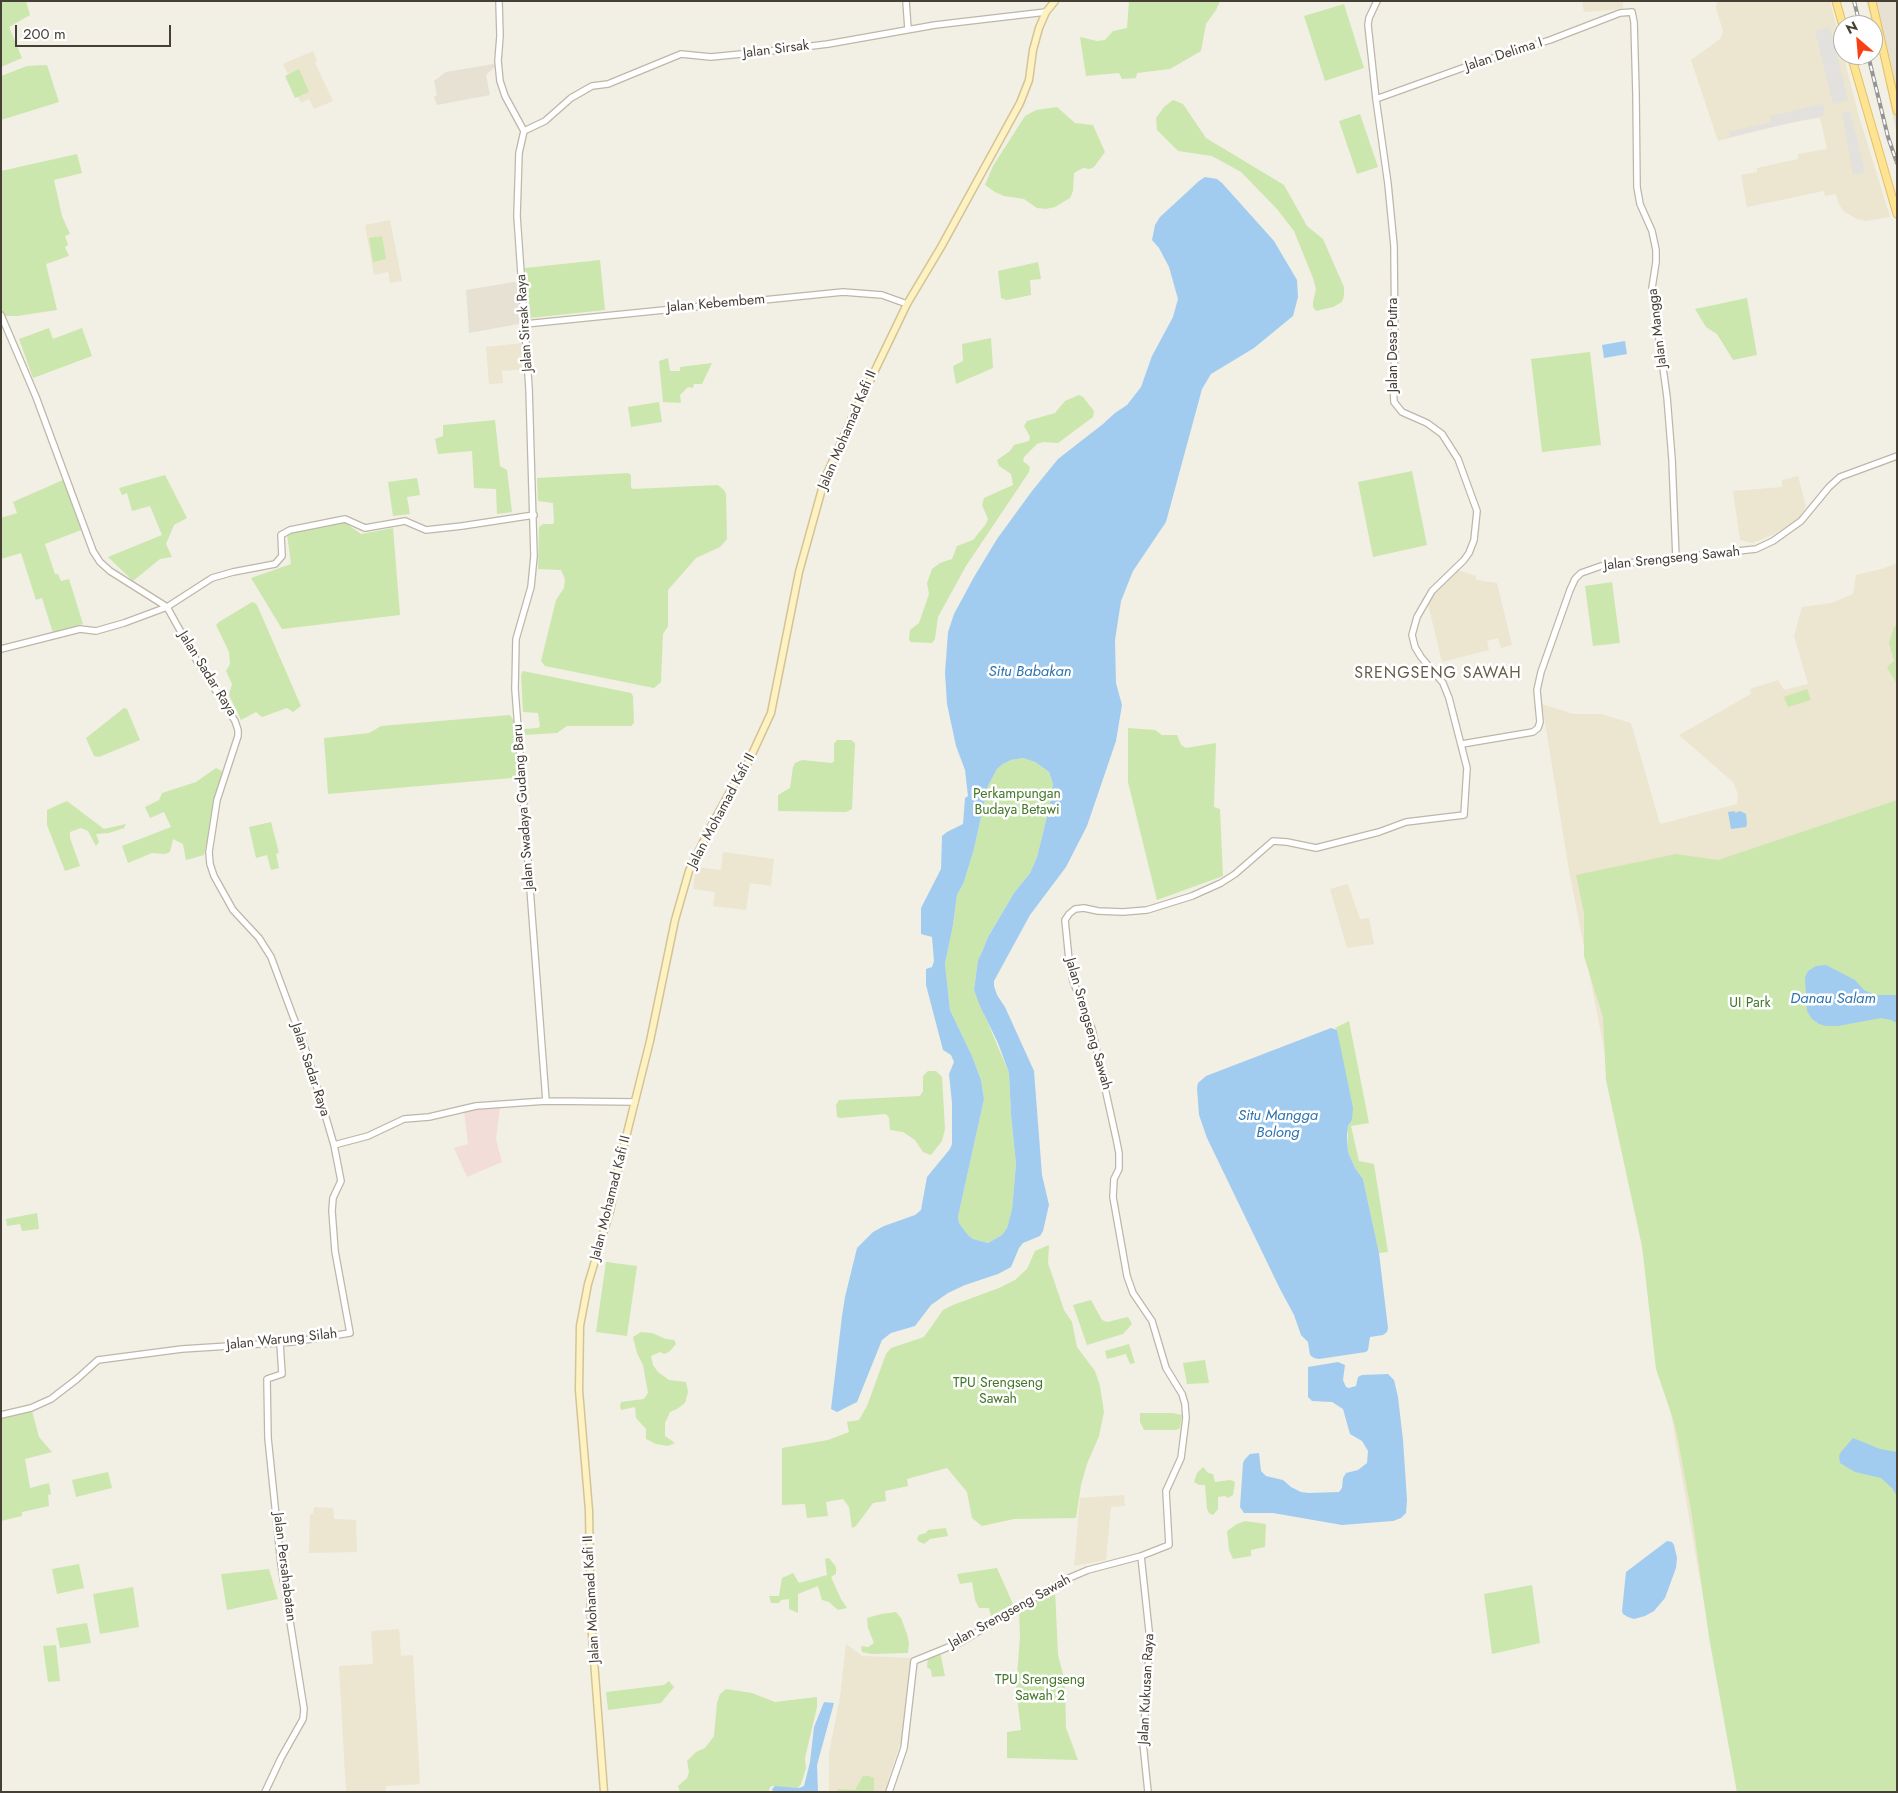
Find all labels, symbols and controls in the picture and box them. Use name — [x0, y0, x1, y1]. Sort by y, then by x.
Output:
scale bar — [18, 15, 174, 47]
north arrow — [1833, 15, 1883, 65]
text: N — [1842, 16, 1861, 39]
text: 200 m — [23, 23, 66, 45]
street label: Jalan Delima I — [1463, 35, 1545, 75]
street label: Jalan Sirsak — [742, 38, 810, 62]
street label: Jalan Sirsak Raya — [513, 274, 537, 372]
street label: Jalan Mangga — [1645, 287, 1671, 369]
street label: Jalan Kebembem — [666, 291, 766, 317]
street label: Jalan Desa Putra — [1386, 298, 1402, 392]
street label: Jalan Mohamad Kafi II — [815, 368, 881, 492]
street label: Jalan Srengseng Sawah — [1603, 544, 1741, 574]
street label: Jalan Sadar Raya — [174, 628, 240, 720]
water label: Situ Babakan — [989, 663, 1071, 681]
district label: SRENGSENG SAWAH — [1352, 664, 1524, 684]
street label: Jalan Swadaya Gudang Baru — [510, 723, 538, 891]
street label: Jalan Mohamad Kafi II — [685, 751, 759, 871]
park label: Perkampungan Budaya Betawi — [973, 787, 1061, 820]
street label: Jalan Srengseng Sawah — [1061, 956, 1115, 1092]
water label: Danau Salam — [1790, 990, 1876, 1008]
park label: UI Park — [1729, 996, 1771, 1012]
street label: Jalan Sadar Raya — [287, 1021, 333, 1119]
water label: Situ Mangga Bolong — [1238, 1107, 1318, 1142]
street label: Jalan Mohamad Kafi II — [587, 1134, 635, 1262]
street label: Jalan Warung Silah — [226, 1326, 338, 1354]
park label: TPU Srengseng Sawah — [953, 1376, 1043, 1408]
street label: Jalan Persahabatan — [269, 1512, 299, 1622]
street label: Jalan Mohamad Kafi II — [580, 1535, 604, 1663]
street label: Jalan Srengseng Sawah — [946, 1572, 1074, 1652]
street label: Jalan Kukusan Raya — [1136, 1633, 1158, 1745]
park label: TPU Srengseng Sawah 2 — [995, 1673, 1085, 1705]

